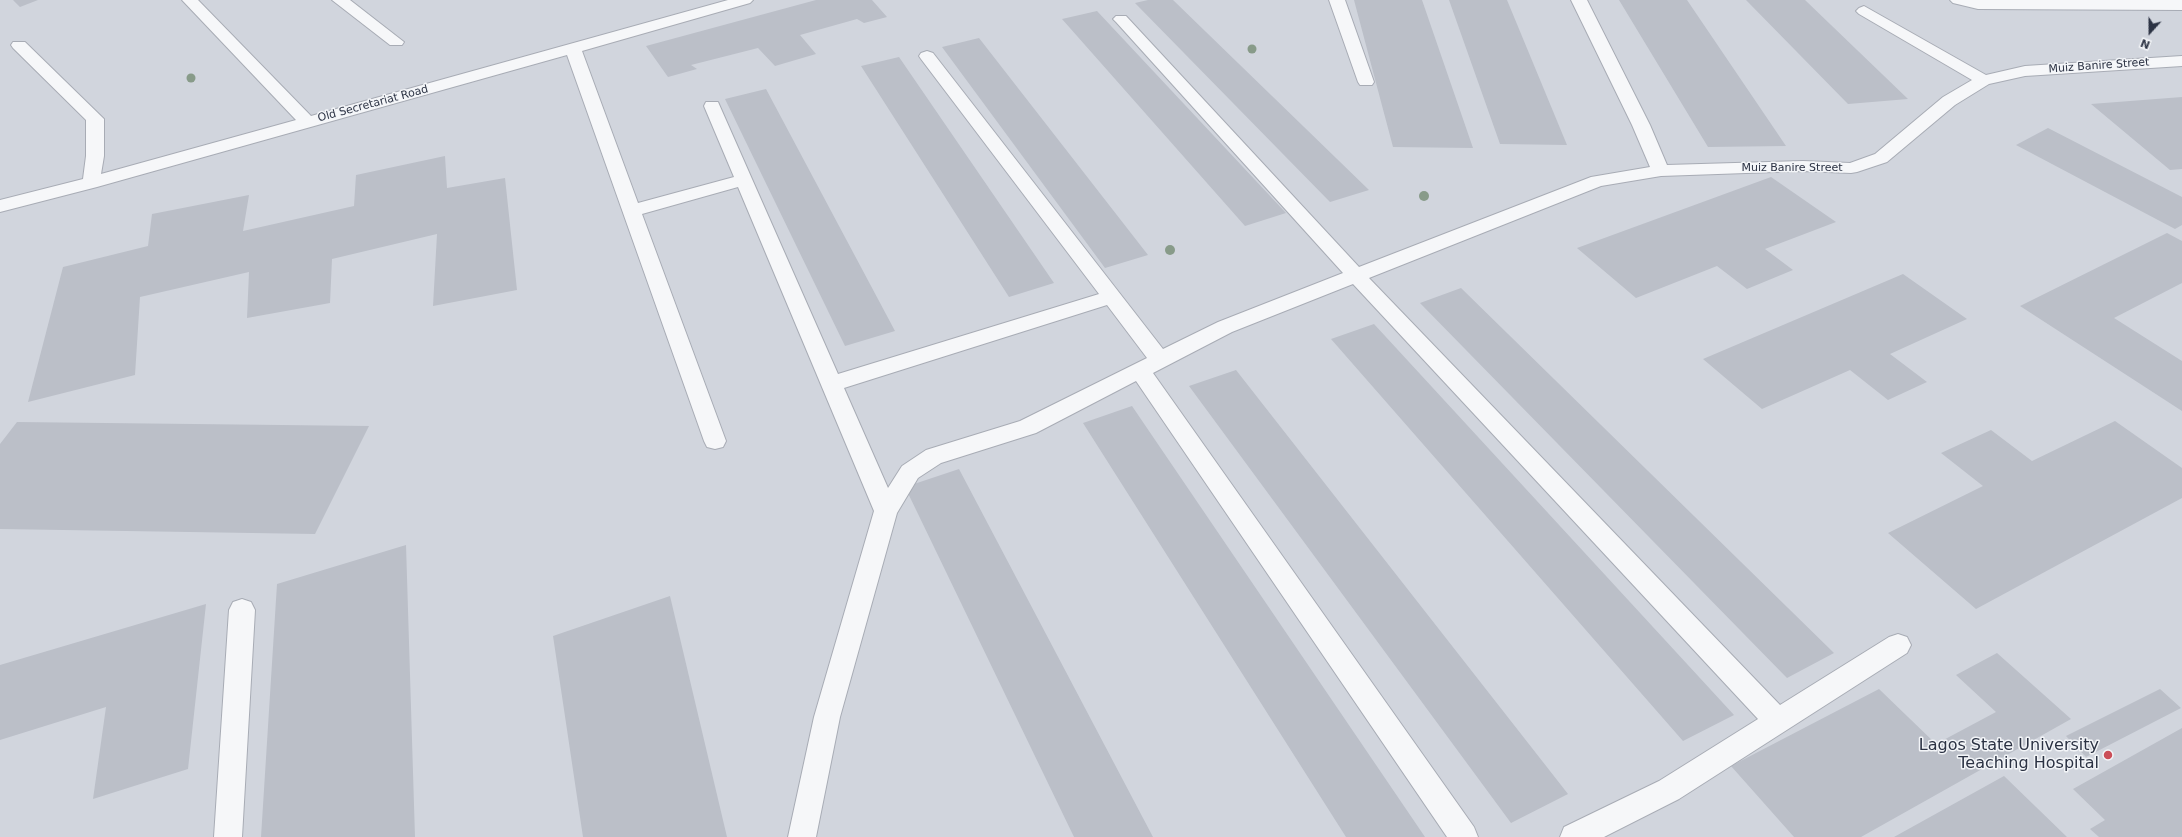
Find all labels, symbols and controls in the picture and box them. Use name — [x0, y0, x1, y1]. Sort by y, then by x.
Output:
north arrow — [2130, 12, 2170, 52]
text: N — [2139, 36, 2152, 51]
street label: Muiz Banire Street — [2048, 56, 2150, 76]
street label: Old Secretariat Road — [316, 83, 430, 125]
street label: Muiz Banire Street — [1741, 161, 1843, 175]
place label: Lagos State University Teaching Hospital — [1919, 736, 2099, 774]
marker: Lagos State University Teaching Hospital — [2102, 749, 2114, 761]

